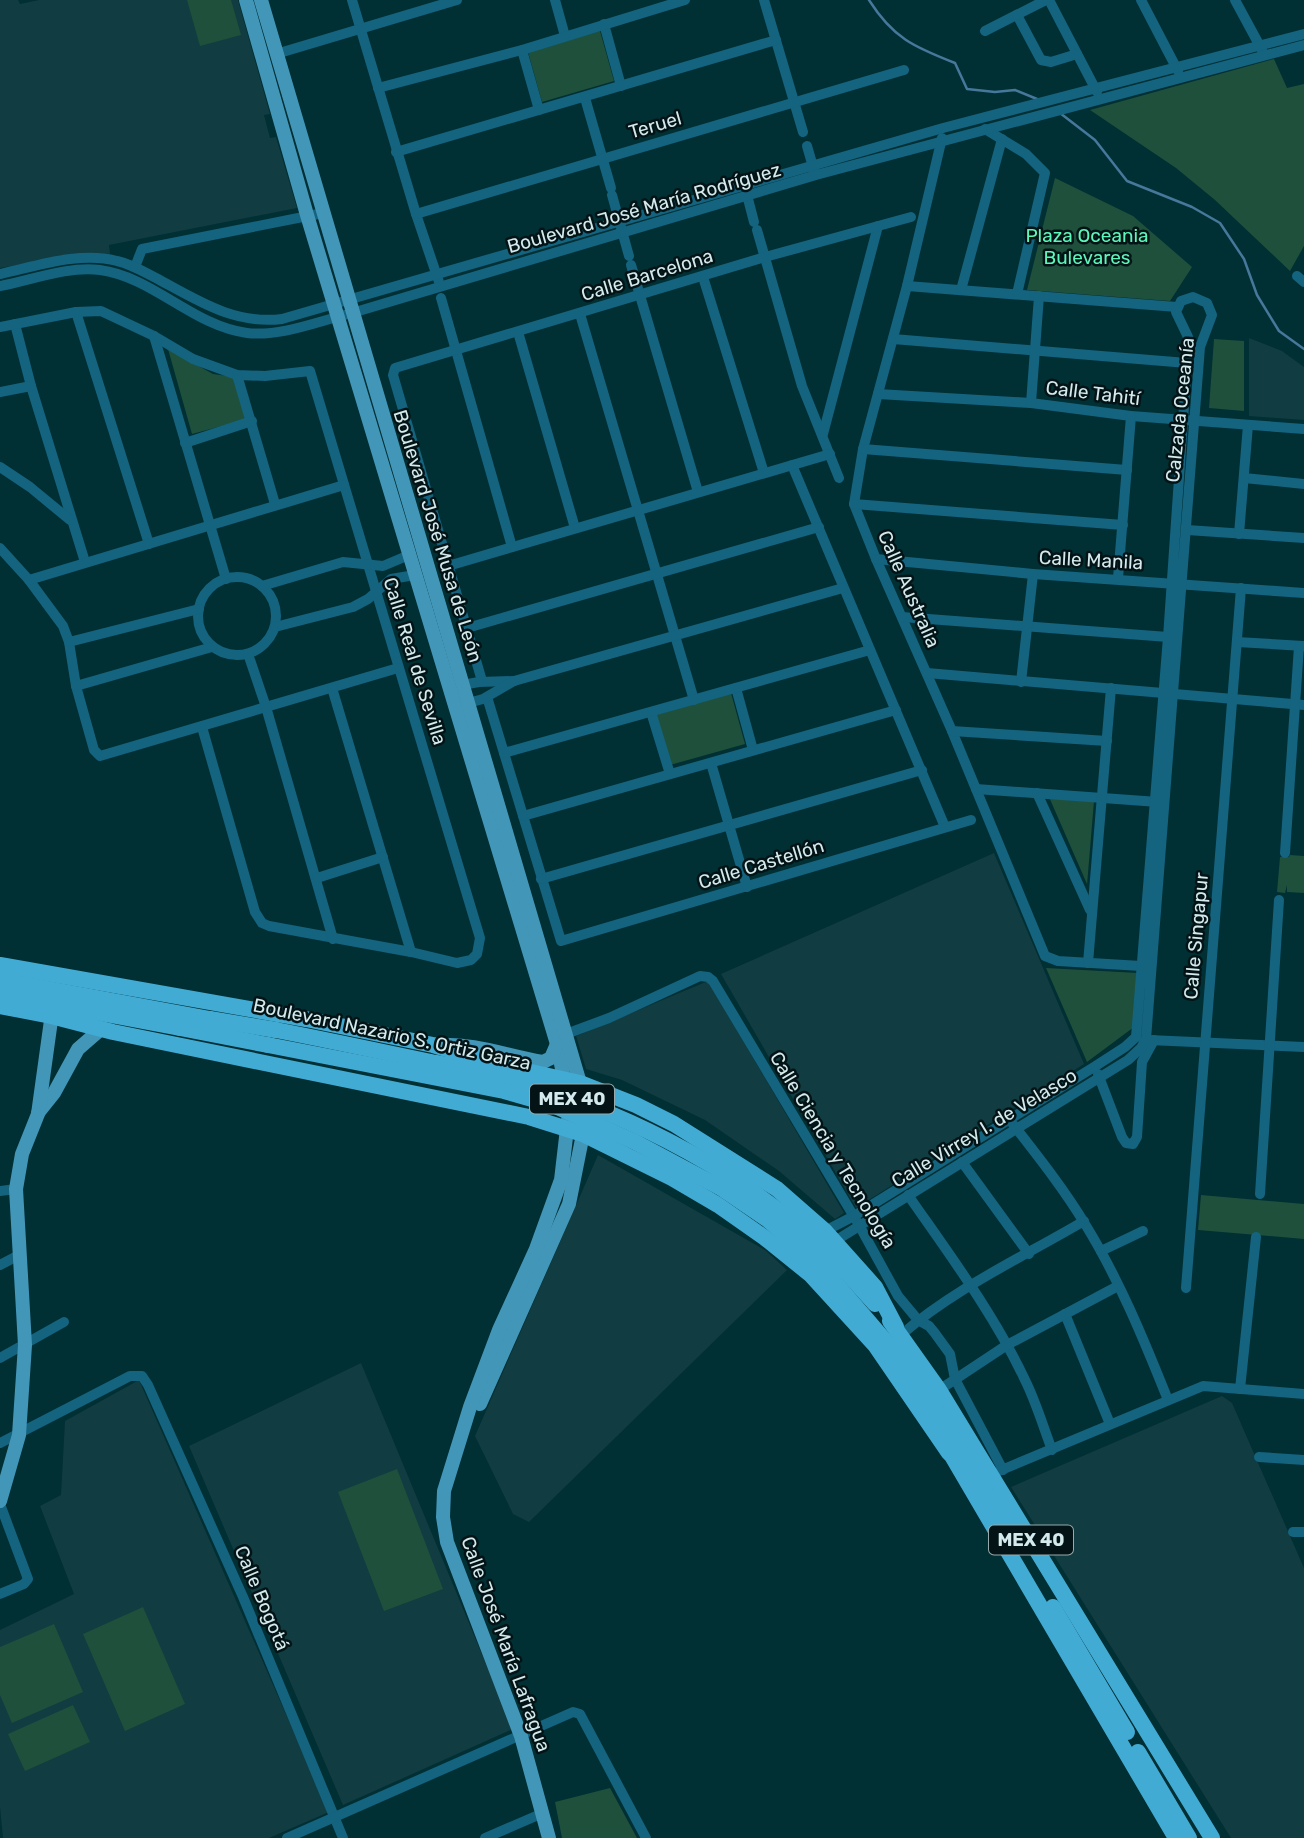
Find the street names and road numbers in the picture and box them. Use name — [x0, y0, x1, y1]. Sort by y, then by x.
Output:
street label: Teruel — [626, 107, 684, 143]
street label: Boulevard José María Rodríguez — [505, 158, 783, 258]
street label: Calle Barcelona — [578, 244, 716, 306]
street label: Calzada Oceanía — [1161, 336, 1199, 484]
street label: Calle Tahití — [1044, 376, 1143, 410]
street label: Boulevard José Musa de León — [389, 407, 487, 665]
street label: Calle Australia — [873, 527, 945, 651]
street label: Calle Manila — [1038, 546, 1144, 574]
street label: Calle Real de Sevilla — [379, 574, 451, 748]
street label: Calle Castellón — [695, 834, 827, 894]
street label: Calle Singapur — [1179, 871, 1213, 1000]
street label: Boulevard Nazario S. Ortiz Garza — [251, 993, 533, 1075]
street label: Calle Ciencia y Tecnología — [765, 1047, 901, 1253]
street label: Calle Virrey I. de Velasco — [887, 1064, 1081, 1192]
road number: MEX 40 — [530, 1084, 614, 1114]
road number: MEX 40 — [989, 1526, 1073, 1554]
street label: Calle José María Lafragua — [456, 1533, 556, 1755]
street label: Calle Bogotá — [230, 1542, 294, 1654]

